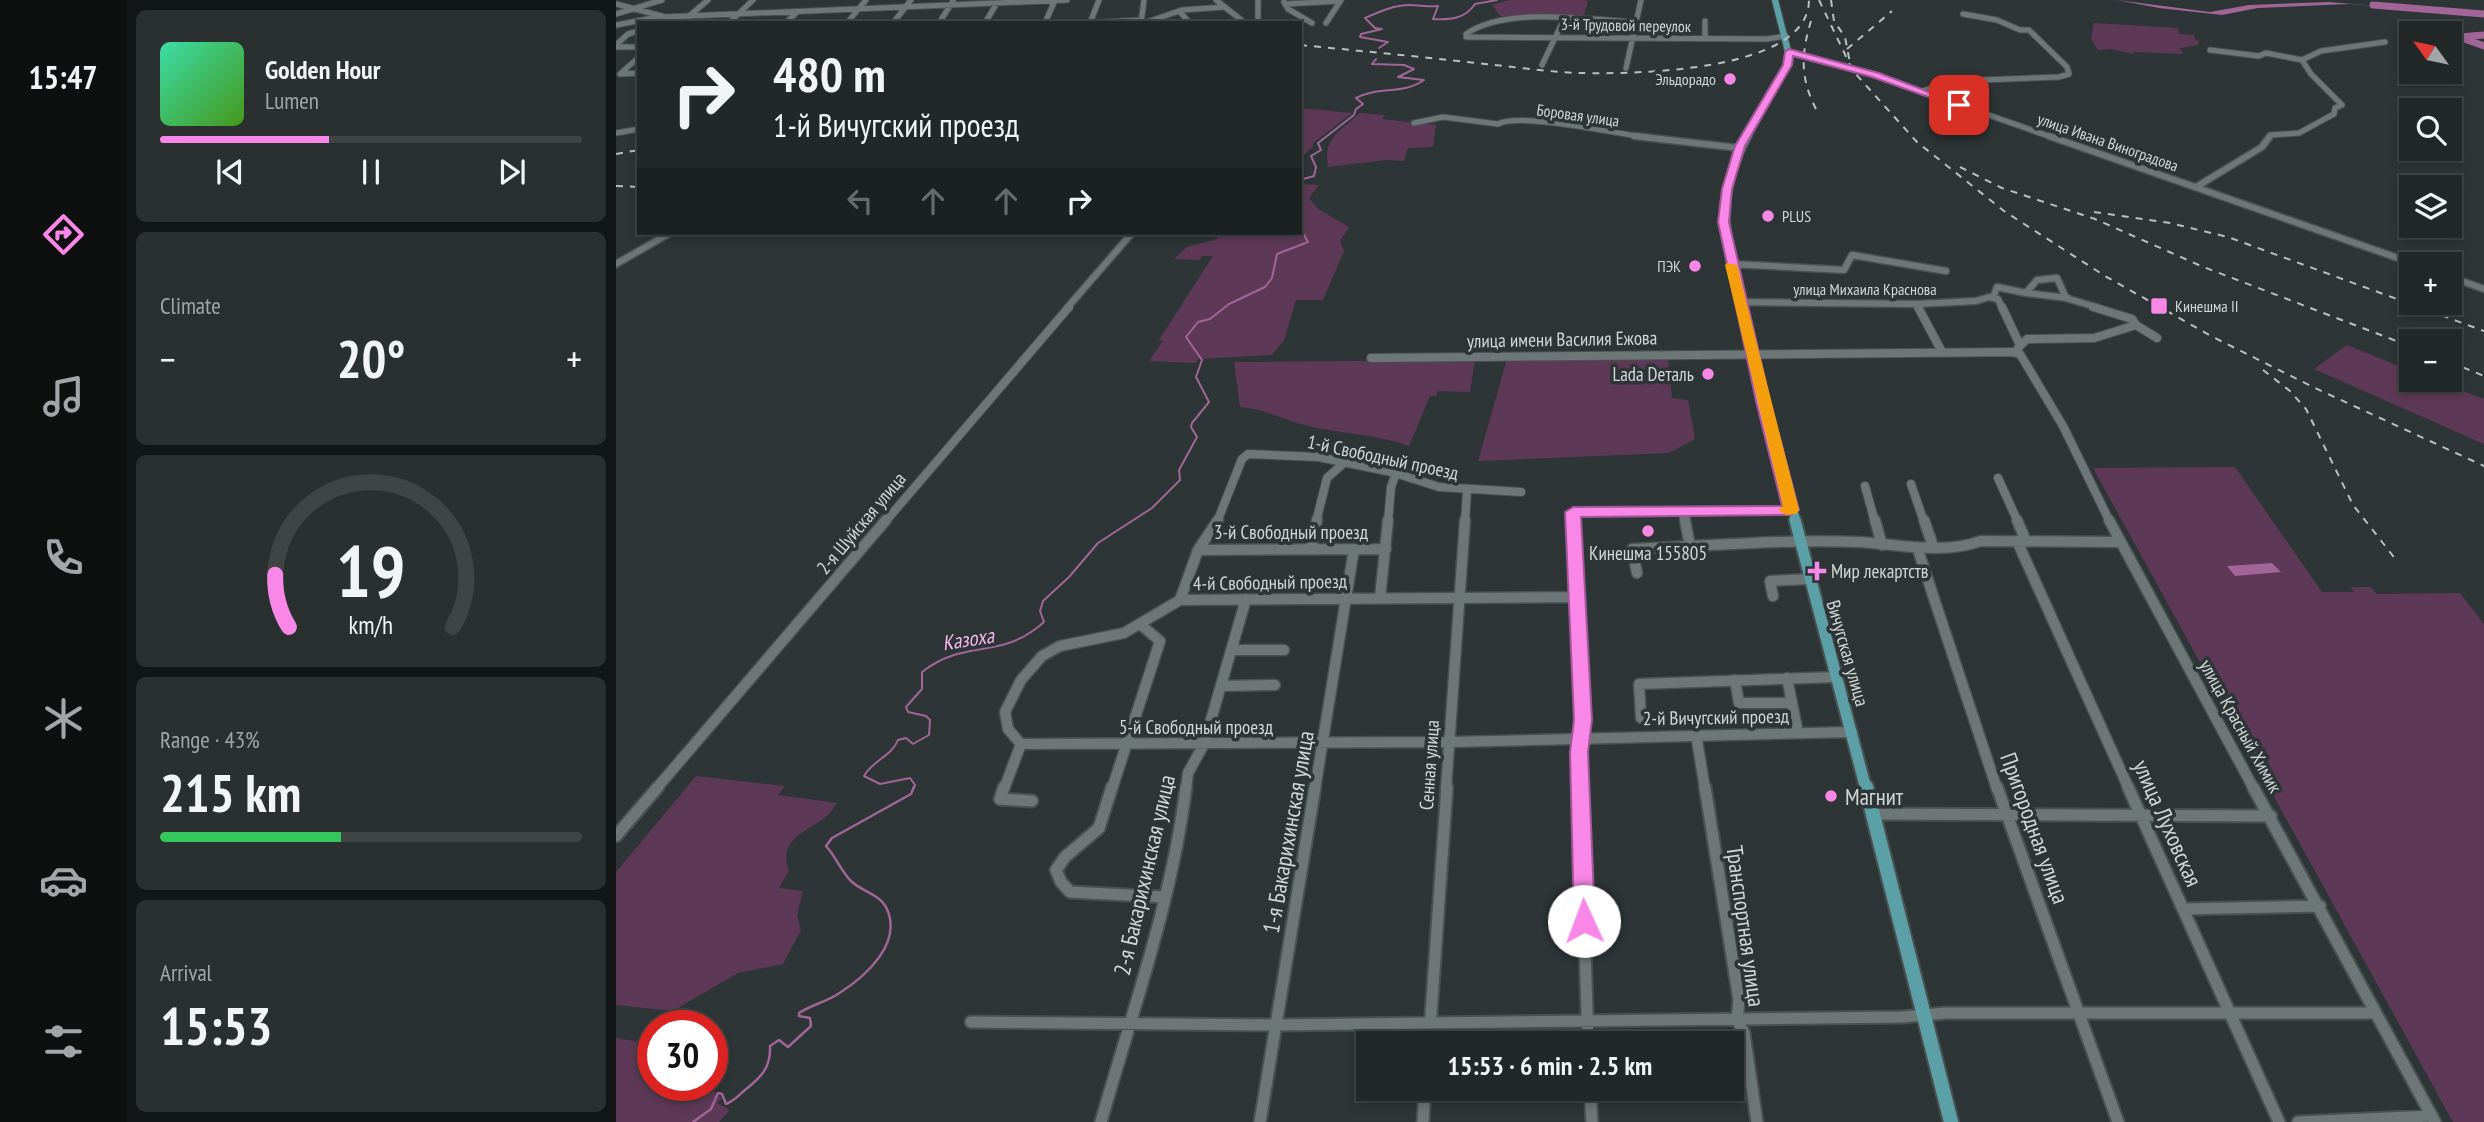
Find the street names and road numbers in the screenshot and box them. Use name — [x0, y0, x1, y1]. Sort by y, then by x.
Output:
street label: 3-й Трудовой переулок — [1561, 14, 1692, 36]
street label: Боровая улица — [1535, 99, 1621, 131]
street label: улица Ивана Виноградова — [2035, 108, 2181, 176]
street label: улица Михаила Краснова — [1793, 279, 1937, 299]
street label: улица имени Василия Ежова — [1467, 325, 1657, 353]
street label: 1-й Свободный проезд — [1305, 429, 1462, 485]
street label: 2-я Шуйская улица — [811, 467, 911, 579]
street label: 3-й Свободный проезд — [1214, 520, 1369, 544]
street label: 4-й Свободный проезд — [1193, 569, 1348, 595]
street label: Вичугская улица — [1821, 597, 1875, 709]
street label: улица Красный Химик — [2194, 655, 2288, 798]
street label: 2-й Вичугский проезд — [1643, 704, 1790, 730]
street label: 5-й Свободный проезд — [1119, 715, 1274, 739]
street label: Сенная улица — [1414, 719, 1444, 811]
street label: 1-я Бакарихинская улица — [1256, 728, 1320, 936]
street label: Пригородная улица — [1994, 748, 2076, 908]
street label: улица Луховская — [2127, 755, 2209, 891]
street label: 2-я Бакарихинская улица — [1107, 772, 1181, 978]
street label: Транспортная улица — [1720, 844, 1772, 1008]

